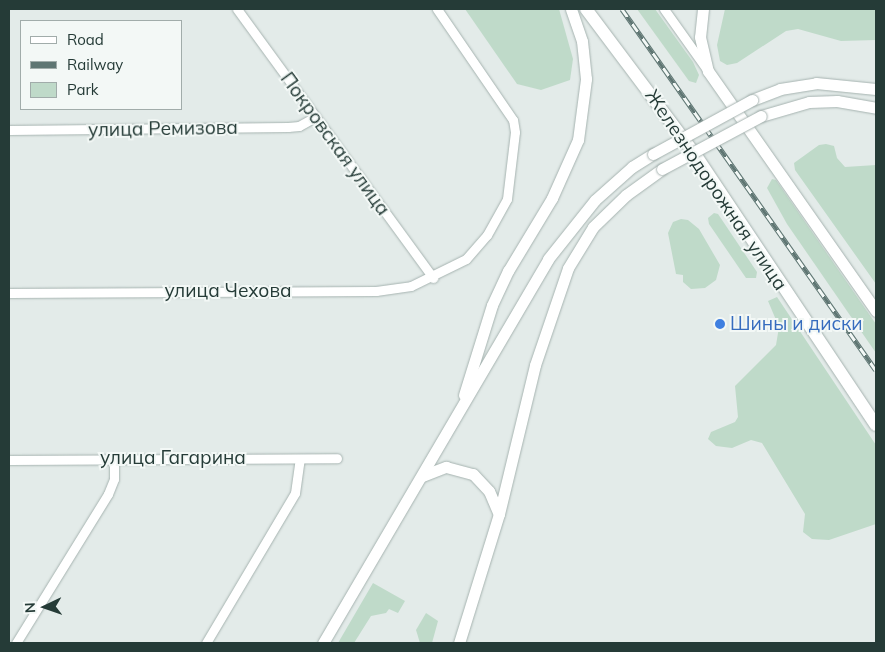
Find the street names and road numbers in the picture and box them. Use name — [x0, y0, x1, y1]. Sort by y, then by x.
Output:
street label: Покровская улица — [275, 68, 395, 220]
street label: Железнодорожная улица — [640, 85, 792, 295]
street label: улица Ремизова — [88, 116, 238, 142]
street label: улица Чехова — [164, 280, 292, 302]
street label: улица Гагарина — [100, 447, 246, 469]

